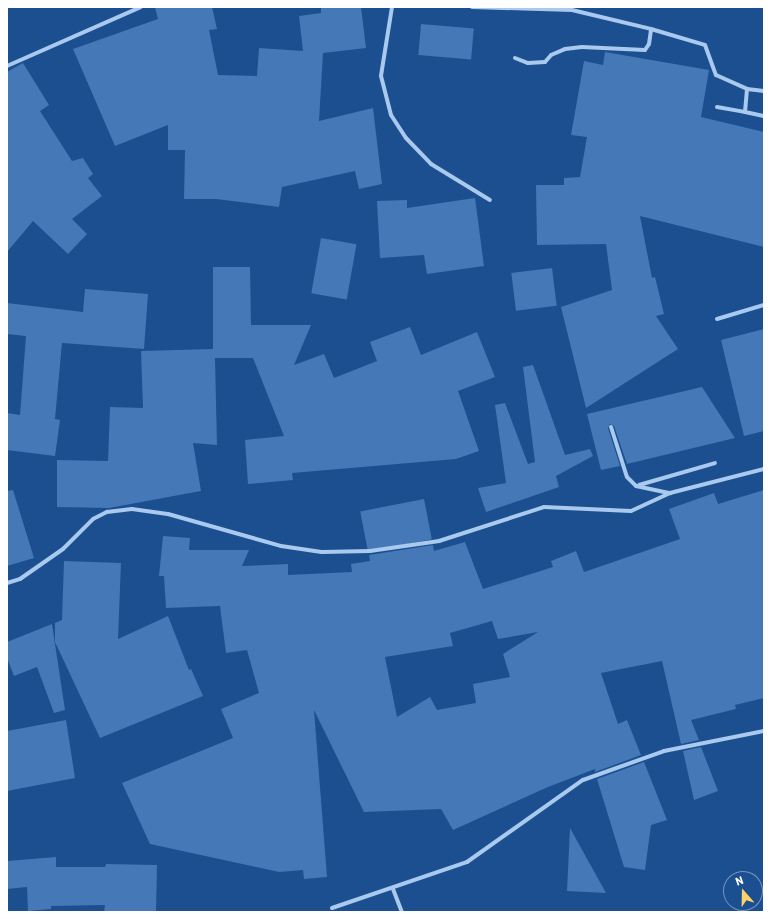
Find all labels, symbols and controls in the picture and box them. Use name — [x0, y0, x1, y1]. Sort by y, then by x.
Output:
north arrow — [723, 871, 763, 911]
text: N — [733, 873, 745, 888]

